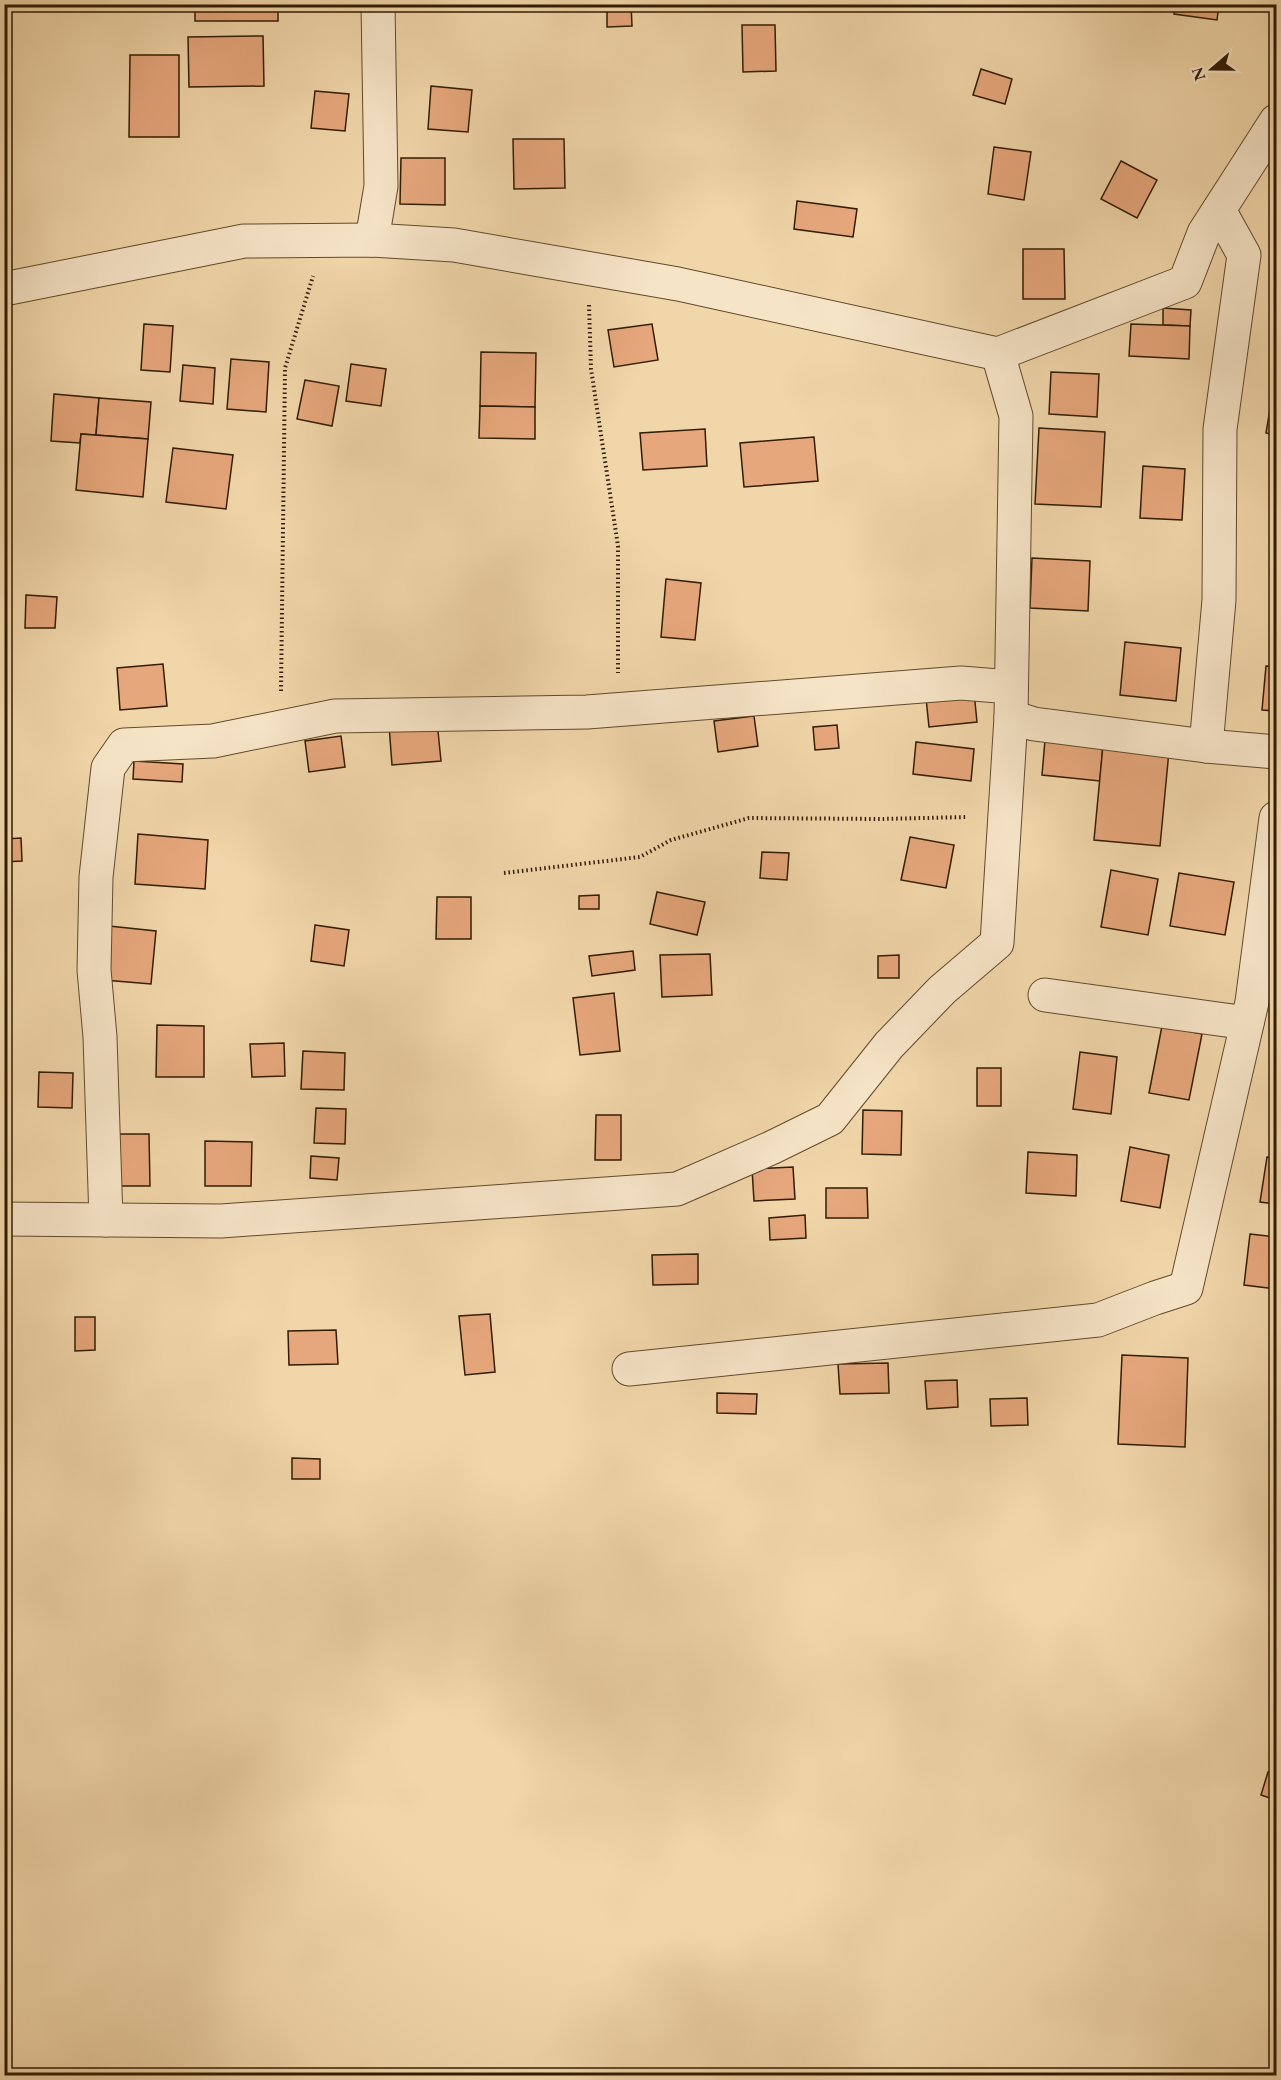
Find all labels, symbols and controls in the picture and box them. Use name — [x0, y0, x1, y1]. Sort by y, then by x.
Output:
north arrow — [1182, 39, 1242, 99]
text: N — [1186, 64, 1210, 84]

